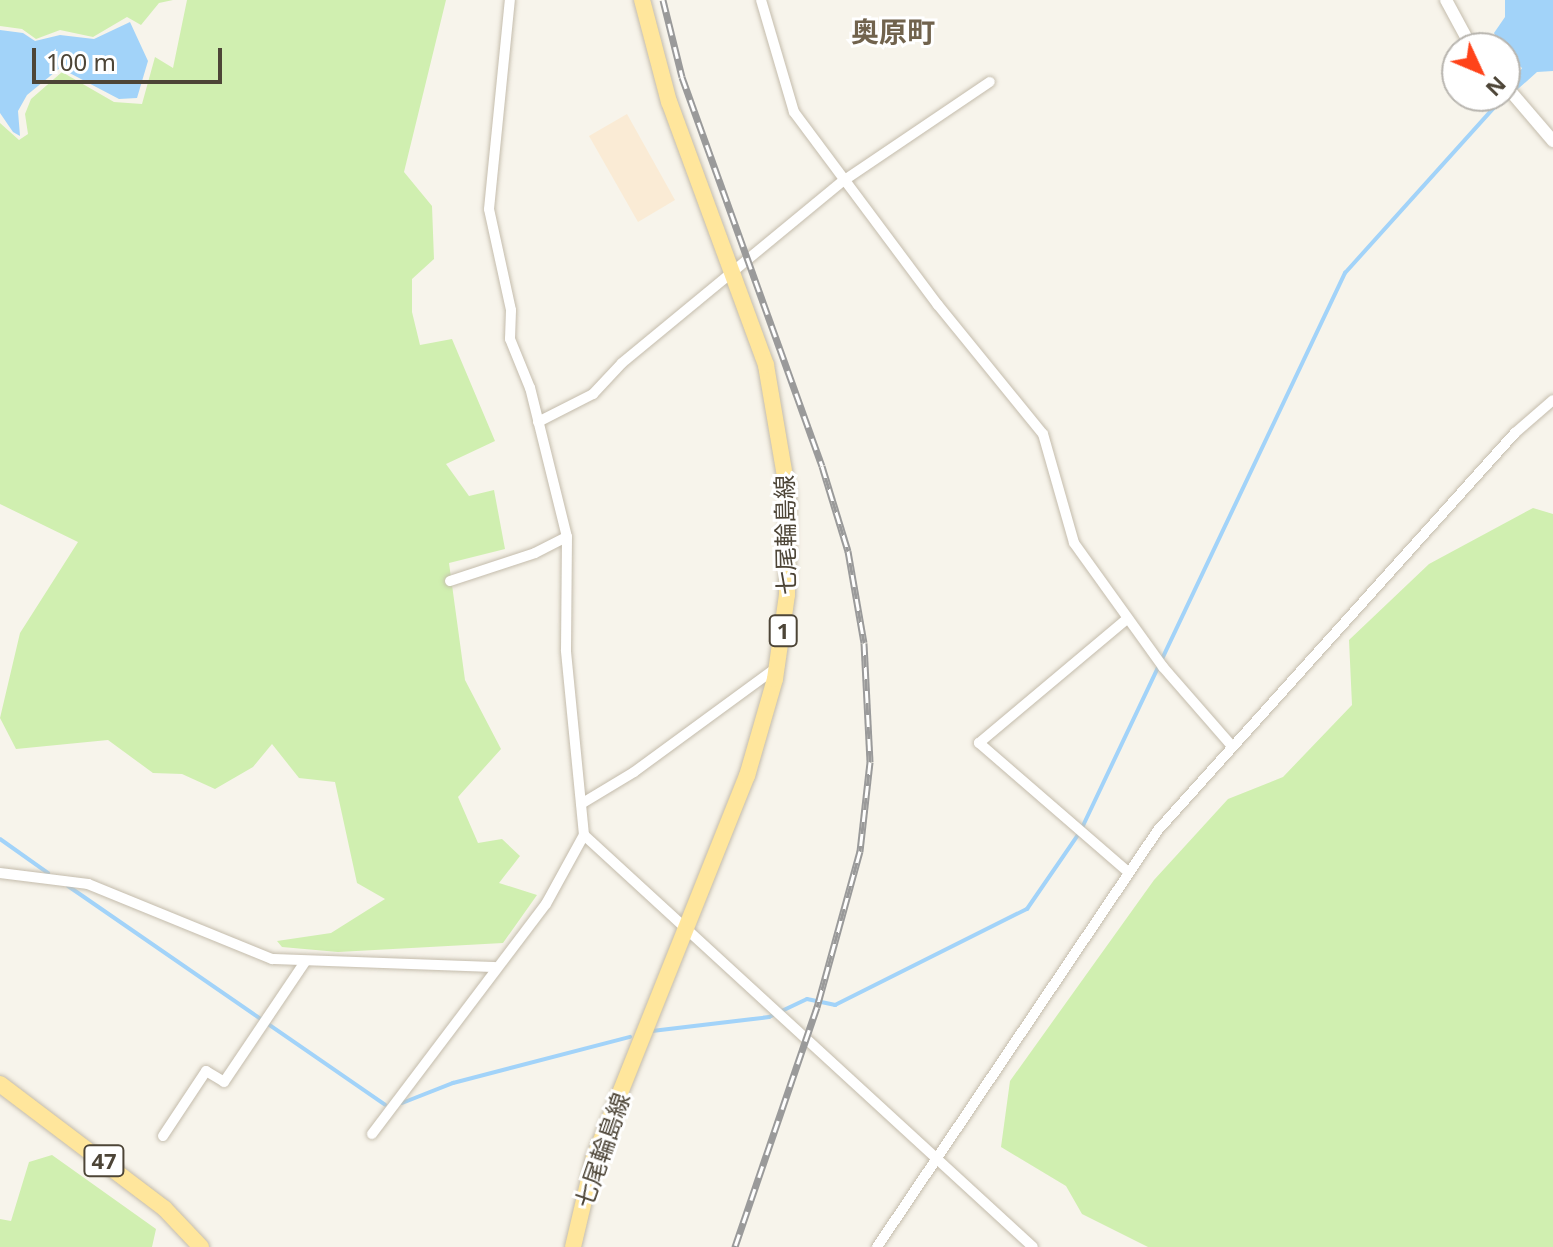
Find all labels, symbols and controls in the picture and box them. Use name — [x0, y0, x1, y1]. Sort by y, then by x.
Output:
district label: 奥原町 — [851, 14, 935, 48]
scale bar — [36, 32, 226, 82]
north arrow — [1441, 32, 1521, 112]
text: 100 m — [46, 45, 116, 78]
text: N — [1480, 70, 1514, 104]
street label: 七尾輪島線 — [770, 475, 800, 595]
road number: 1 — [767, 613, 799, 649]
street label: 七尾輪島線 — [569, 1089, 635, 1211]
road number: 47 — [82, 1143, 126, 1179]

